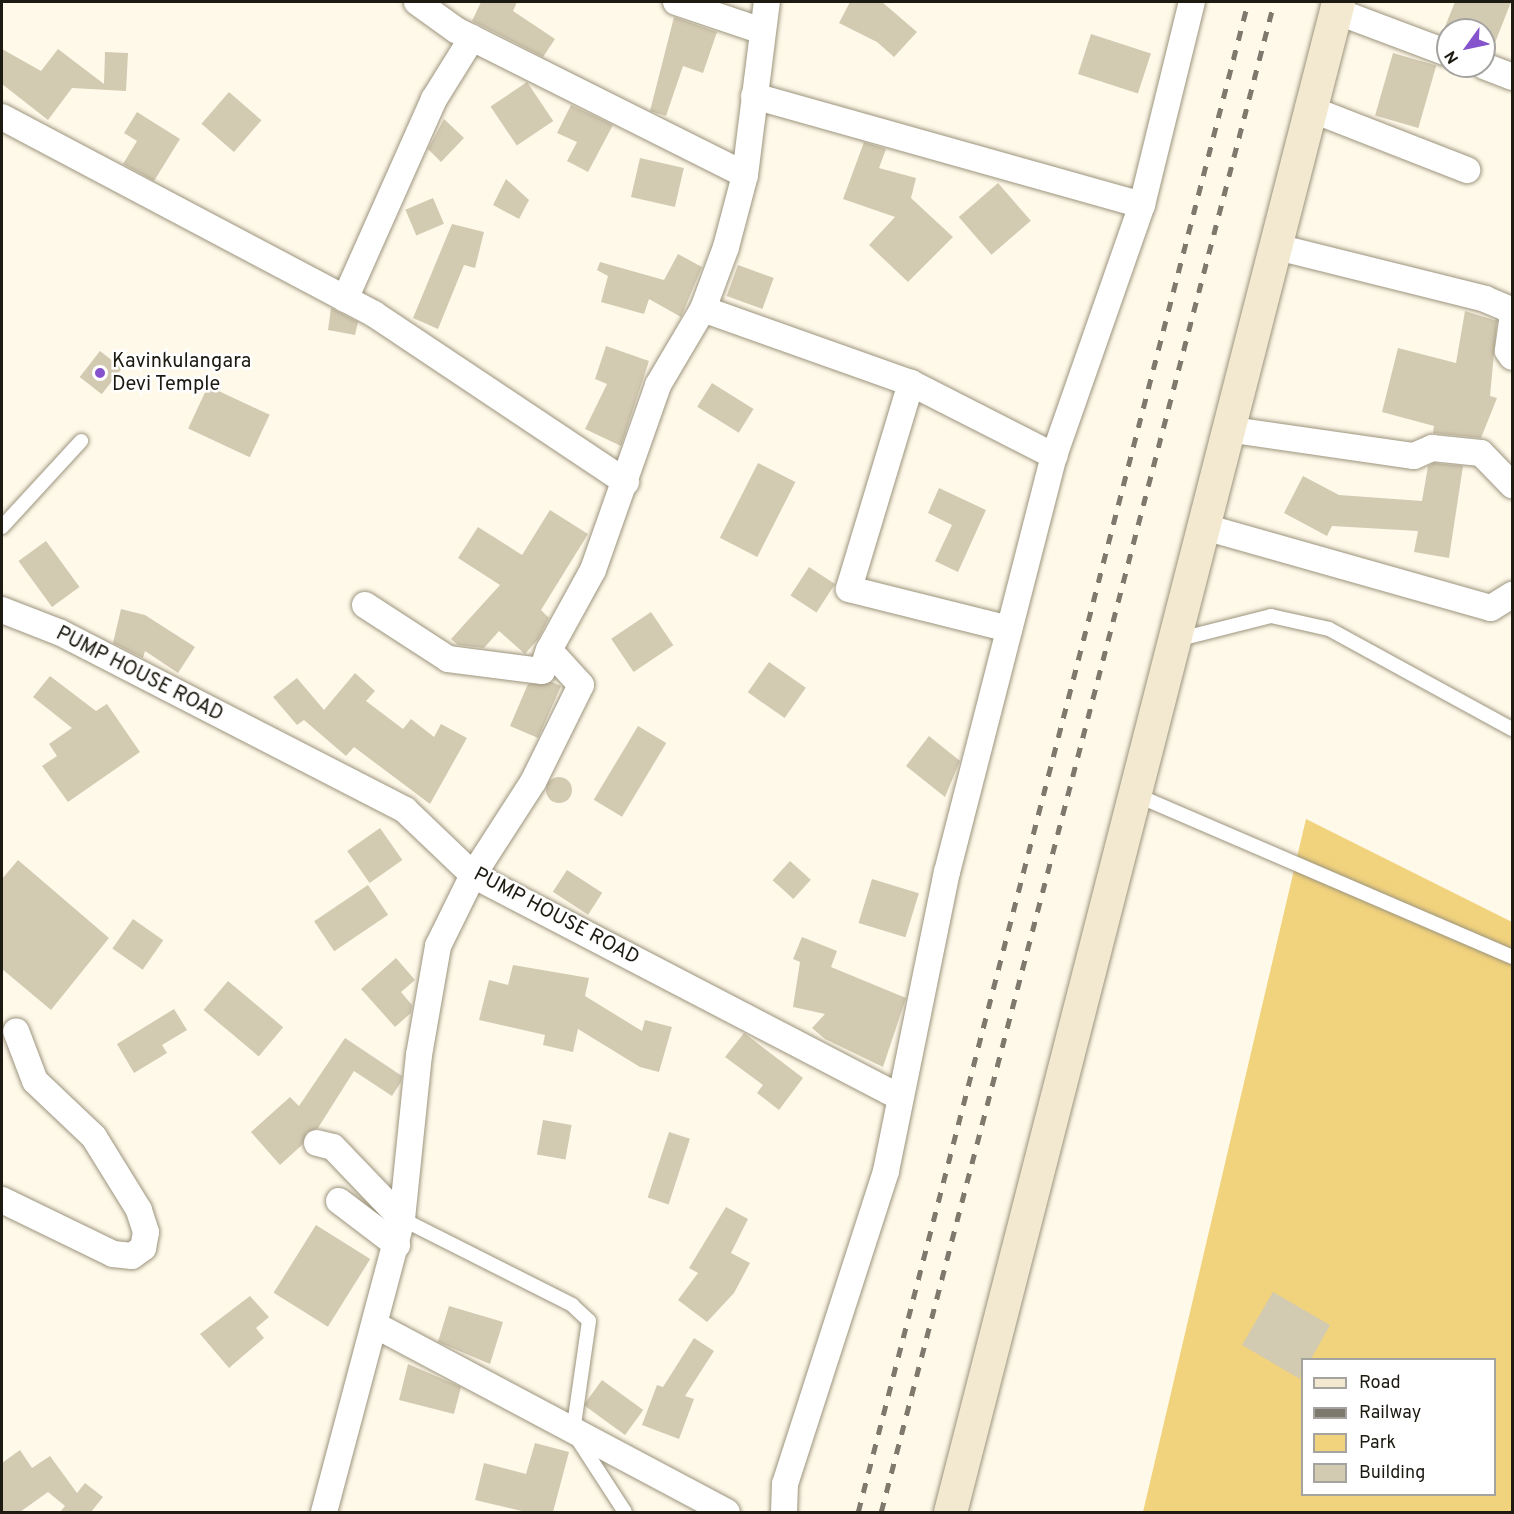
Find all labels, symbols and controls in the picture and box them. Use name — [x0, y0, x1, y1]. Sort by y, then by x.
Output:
north arrow — [1436, 18, 1496, 78]
text: N — [1441, 46, 1464, 67]
place label: Kavinkulangara Devi Temple — [112, 350, 251, 397]
marker: Kavinkulangara Devi Temple — [93, 366, 107, 380]
street label: PUMP HOUSE ROAD — [51, 622, 227, 728]
street label: PUMP HOUSE ROAD — [469, 863, 643, 971]
legend — [1301, 1358, 1496, 1496]
text: Road — [1359, 1372, 1401, 1395]
text: Railway — [1359, 1402, 1421, 1425]
text: Park — [1359, 1432, 1396, 1455]
text: Building — [1359, 1462, 1425, 1485]

